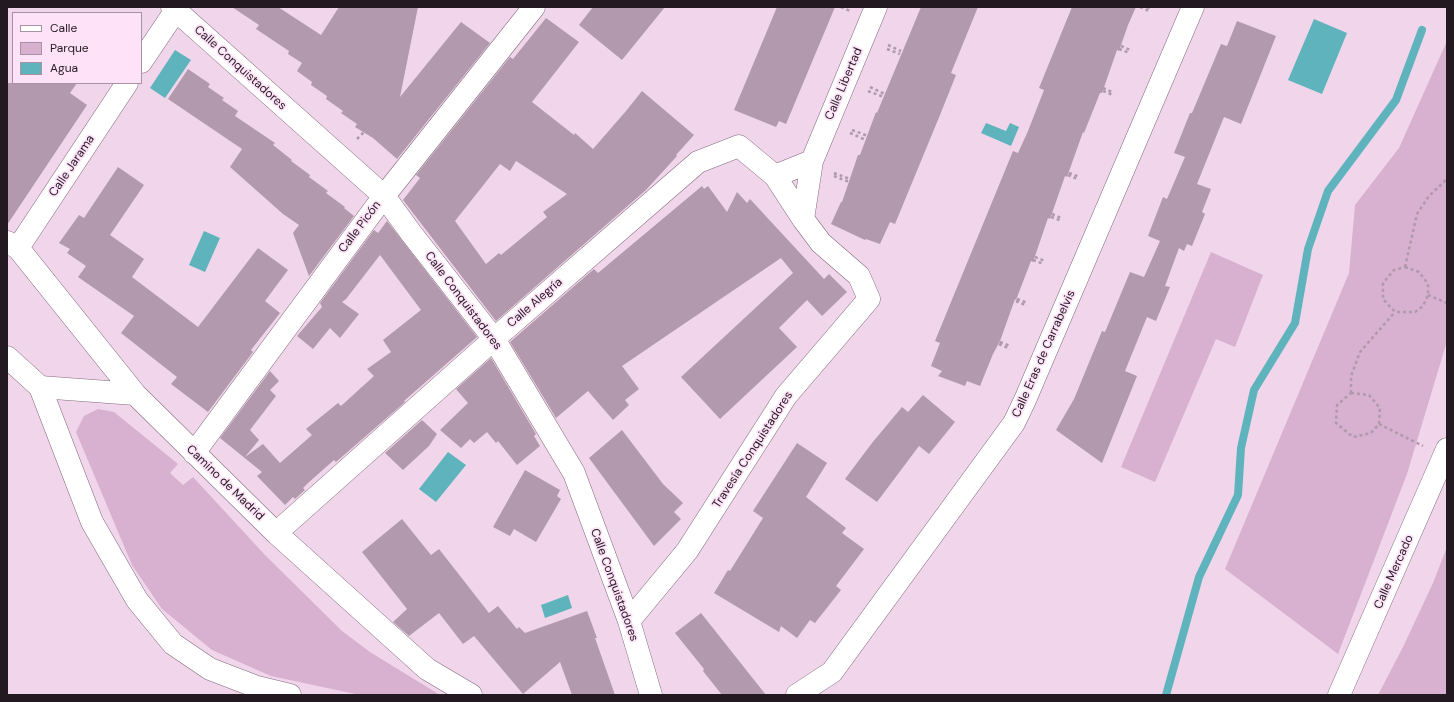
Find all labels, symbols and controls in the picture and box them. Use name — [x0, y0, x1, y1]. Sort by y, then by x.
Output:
legend — [12, 12, 142, 84]
text: Calle — [50, 20, 77, 36]
street label: Calle Conquistadores — [191, 23, 289, 113]
text: Parque — [50, 40, 89, 56]
street label: Calle Libertad — [822, 46, 866, 122]
text: Agua — [50, 60, 78, 76]
street label: Calle Jarama — [46, 132, 98, 200]
street label: Calle Picón — [336, 198, 384, 256]
street label: Calle Conquistadores — [421, 249, 505, 353]
street label: Calle Alegría — [505, 275, 565, 331]
street label: Calle Eras de Carrabelvis — [1009, 288, 1079, 420]
street label: Travesía Conquistadores — [710, 389, 796, 511]
street label: Camino de Madrid — [183, 442, 267, 524]
street label: Calle Conquistadores — [587, 527, 641, 643]
street label: Calle Mercado — [1371, 533, 1417, 611]

